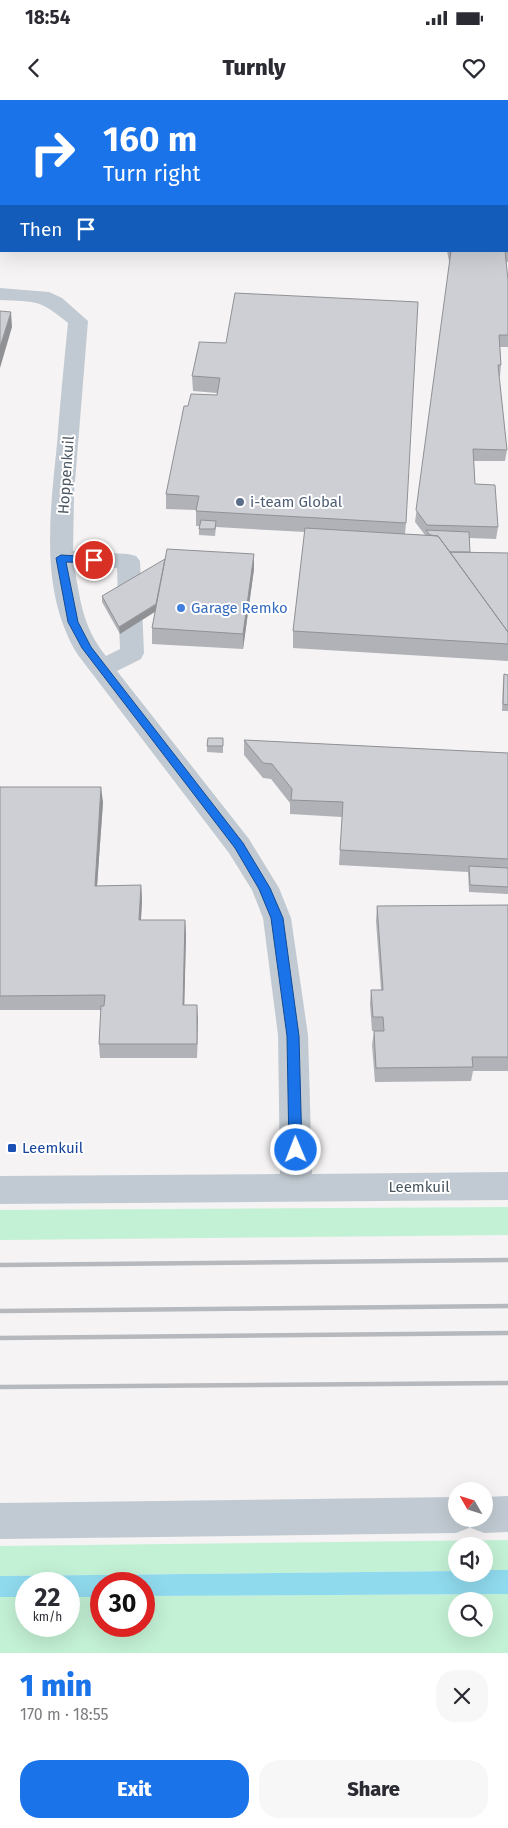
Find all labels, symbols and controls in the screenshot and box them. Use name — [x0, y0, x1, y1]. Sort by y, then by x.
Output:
text: 18:54 — [25, 6, 71, 29]
icon: back — [20, 54, 48, 82]
text: Turnly — [222, 54, 286, 81]
icon: heart — [460, 54, 488, 82]
text: 160 m — [103, 118, 197, 160]
icon: right — [20, 120, 85, 185]
text: Turn right — [103, 160, 200, 187]
icon: arrive — [72, 215, 100, 243]
text: Then — [20, 218, 62, 241]
street label: Hoppenkuil — [54, 435, 78, 515]
place label: i-team Global — [250, 493, 343, 511]
marker: i-team Global — [234, 496, 246, 508]
pin — [73, 539, 115, 581]
icon: arrive — [80, 546, 108, 574]
place label: Garage Remko — [191, 599, 288, 617]
marker: Garage Remko — [175, 602, 187, 614]
position arrow — [269, 1123, 321, 1175]
place label: Leemkuil — [22, 1139, 84, 1157]
marker: Leemkuil — [6, 1142, 18, 1154]
street label: Leemkuil — [388, 1178, 450, 1196]
north arrow — [448, 1482, 492, 1528]
map controls — [448, 1482, 493, 1637]
button: sound — [448, 1537, 493, 1582]
speed limit sign: 30 — [90, 1572, 155, 1637]
text: 22 — [35, 1583, 60, 1613]
button: search — [448, 1592, 493, 1637]
text: km/h — [33, 1610, 62, 1624]
text: 1 min — [20, 1668, 92, 1704]
button: close — [436, 1670, 488, 1722]
text: 170 m · 18:55 — [20, 1705, 109, 1724]
button: Exit — [20, 1760, 249, 1818]
button: Share — [259, 1760, 488, 1818]

